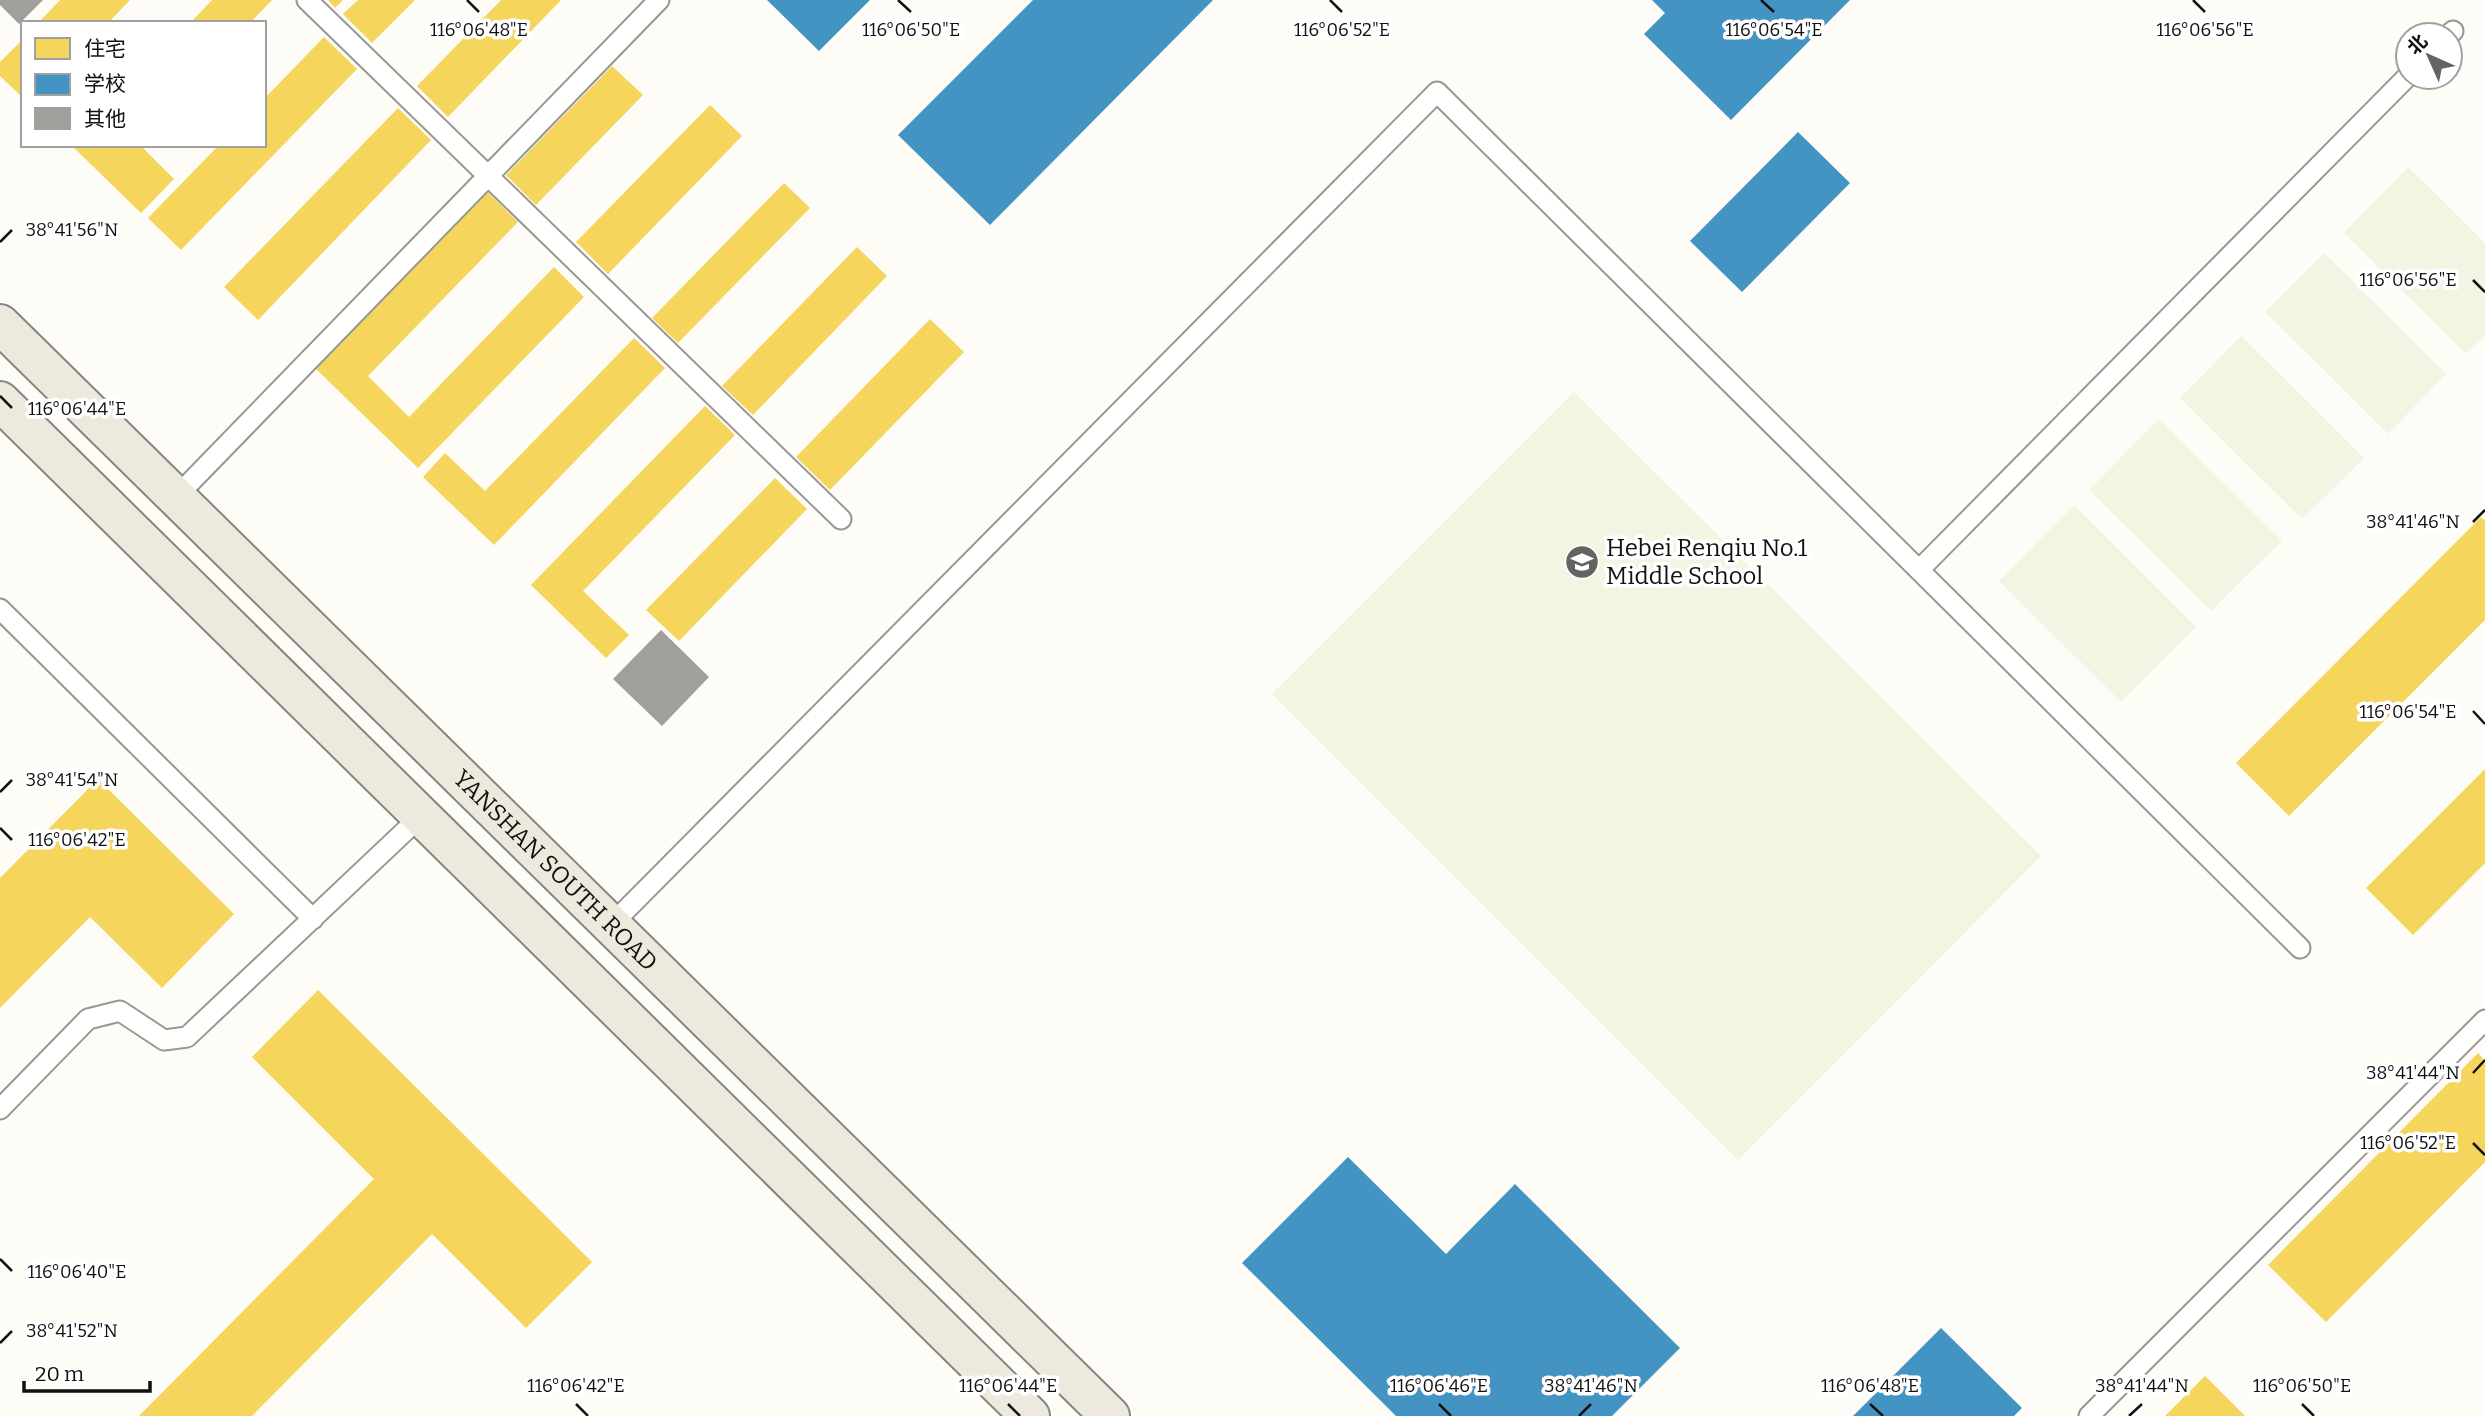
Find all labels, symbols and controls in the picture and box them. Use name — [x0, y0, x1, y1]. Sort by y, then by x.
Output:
text: 116°06'48"E — [430, 19, 528, 41]
text: 116°06'50"E — [862, 19, 960, 41]
text: 116°06'52"E — [1294, 19, 1390, 41]
text: 116°06'54"E — [1725, 19, 1823, 41]
text: 116°06'56"E — [2156, 19, 2254, 41]
legend — [21, 21, 266, 147]
north arrow — [2394, 21, 2464, 91]
text: 北 — [2402, 29, 2432, 59]
text: 住宅 — [84, 36, 126, 62]
text: 学校 — [84, 71, 126, 97]
text: 其他 — [84, 106, 126, 132]
text: 38°41'56"N — [26, 219, 118, 241]
text: 116°06'56"E — [2359, 269, 2457, 291]
text: 116°06'44"E — [28, 398, 126, 420]
text: 38°41'46"N — [2366, 511, 2460, 533]
place label: Hebei Renqiu No.1 Middle School — [1606, 534, 1808, 590]
school or university icon: Hebei Renqiu No.1 Middle School — [1563, 543, 1601, 581]
text: 116°06'54"E — [2359, 701, 2457, 723]
street label: YANSHAN SOUTH ROAD — [448, 764, 663, 977]
text: 38°41'54"N — [26, 769, 118, 791]
text: 116°06'42"E — [28, 829, 126, 851]
text: 38°41'44"N — [2366, 1062, 2460, 1084]
text: 116°06'52"E — [2360, 1132, 2456, 1154]
text: 116°06'40"E — [27, 1261, 127, 1283]
text: 38°41'52"N — [26, 1320, 118, 1342]
scale bar — [24, 1350, 150, 1394]
text: 20 m — [35, 1361, 84, 1387]
text: 116°06'42"E — [527, 1375, 625, 1397]
text: 116°06'44"E — [959, 1375, 1057, 1397]
text: 116°06'46"E — [1390, 1375, 1488, 1397]
text: 38°41'46"N — [1544, 1375, 1638, 1397]
text: 116°06'48"E — [1821, 1375, 1919, 1397]
text: 38°41'44"N — [2095, 1375, 2189, 1397]
text: 116°06'50"E — [2253, 1375, 2351, 1397]

